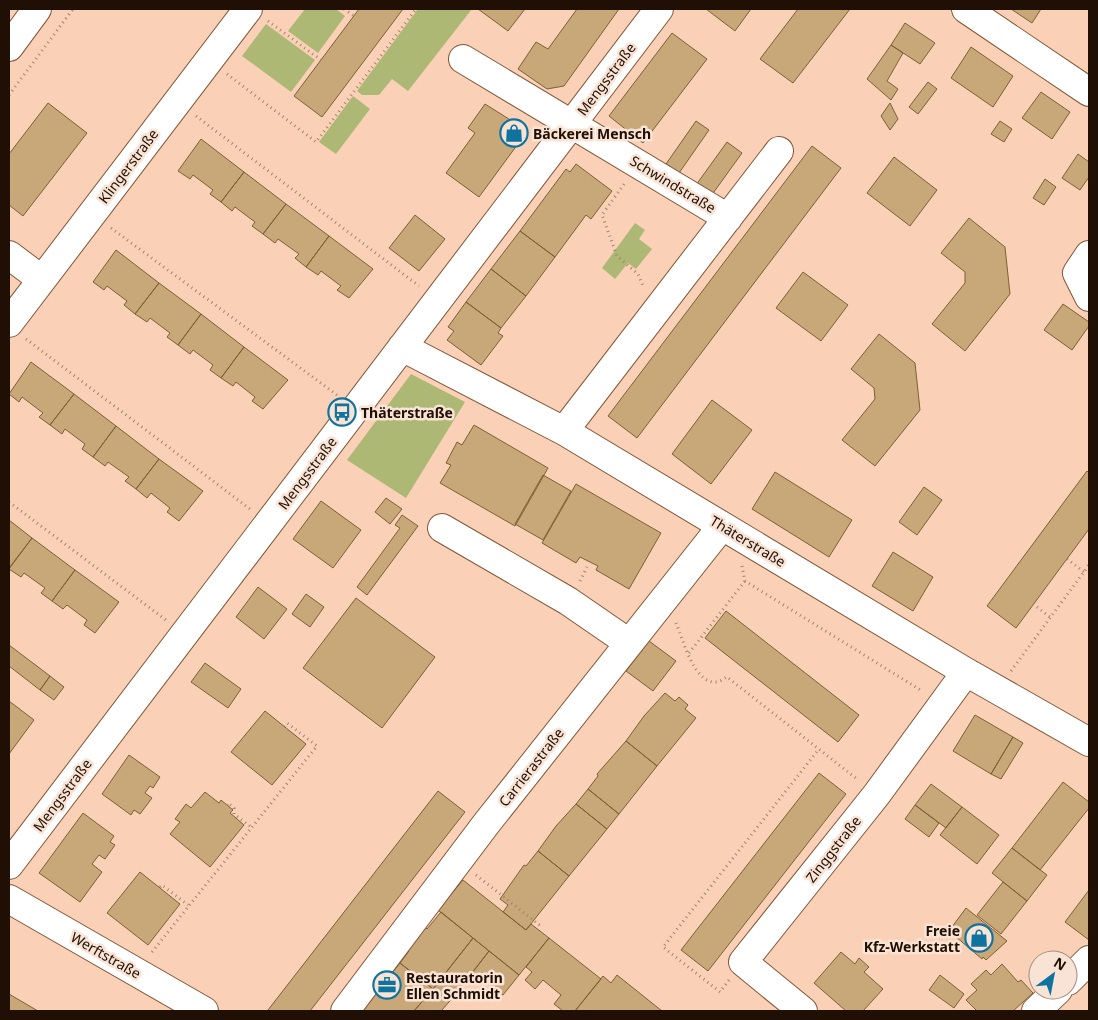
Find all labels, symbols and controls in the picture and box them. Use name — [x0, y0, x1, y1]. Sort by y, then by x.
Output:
street label: Mengsstraße — [572, 39, 640, 119]
shop icon: Bäckerei Mensch — [499, 118, 529, 148]
place label: Bäckerei Mensch — [533, 124, 651, 143]
street label: Klingerstraße — [94, 125, 162, 207]
street label: Schwindstraße — [627, 151, 719, 217]
bus stop icon: Thäterstraße — [327, 397, 357, 427]
place label: Thäterstraße — [361, 403, 453, 422]
street label: Mengsstraße — [273, 433, 341, 513]
street label: Thäterstraße — [707, 511, 789, 571]
street label: Carrierastraße — [494, 724, 568, 810]
street label: Mengsstraße — [28, 755, 96, 835]
street label: Zinggstraße — [801, 812, 865, 886]
place label: Freie Kfz-Werkstatt — [864, 921, 960, 956]
shop icon: Freie Kfz-Werkstatt — [964, 923, 994, 953]
street label: Werftstraße — [67, 927, 145, 983]
north arrow — [1028, 950, 1078, 1000]
text: N — [1050, 952, 1070, 975]
place label: Restauratorin Ellen Schmidt — [406, 968, 503, 1003]
office icon: Restauratorin Ellen Schmidt — [372, 970, 402, 1000]

